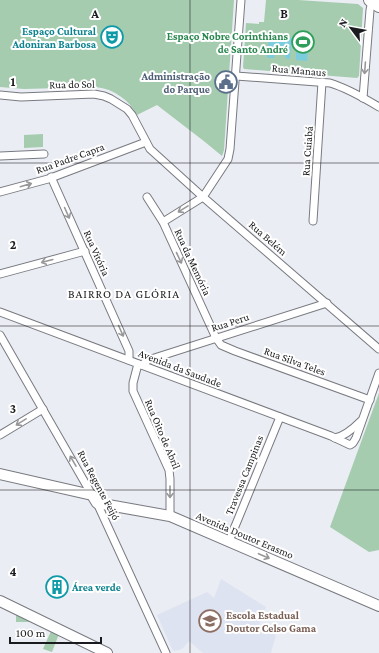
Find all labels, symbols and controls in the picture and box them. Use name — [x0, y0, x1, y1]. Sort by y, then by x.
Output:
text: A — [90, 6, 99, 21]
text: B — [280, 6, 288, 21]
north arrow — [331, 8, 371, 48]
text: N — [335, 16, 350, 29]
theatre icon: Espaço Cultural Adoniran Barbosa — [99, 24, 125, 50]
place label: Espaço Cultural Adoniran Barbosa — [12, 25, 97, 50]
sports icon: Espaço Nobre Corinthians de Santo André — [290, 29, 316, 55]
place label: Espaço Nobre Corinthians de Santo André — [167, 30, 289, 55]
one-way arrow — [362, 61, 369, 74]
street label: Rua Manaus — [271, 62, 327, 78]
public building icon: Administração do Parque — [213, 69, 239, 95]
place label: Administração do Parque — [140, 70, 210, 95]
text: 1 — [11, 74, 16, 89]
street label: Rua do Sol — [49, 78, 95, 90]
street label: Rua Cuiabá — [299, 126, 315, 176]
street label: Rua Padre Capra — [34, 140, 106, 177]
one-way arrow — [19, 181, 32, 188]
one-way arrow — [177, 206, 189, 214]
one-way arrow — [64, 207, 71, 219]
street label: Rua Belém — [247, 218, 290, 258]
street label: Rua da Memória — [172, 227, 214, 297]
street label: Rua Vitória — [82, 228, 112, 278]
text: 2 — [10, 237, 17, 252]
one-way arrow — [176, 251, 183, 263]
one-way arrow — [41, 258, 54, 265]
district label: BAIRRO DA GLÓRIA — [68, 287, 180, 301]
street label: Rua Peru — [210, 310, 250, 334]
one-way arrow — [117, 325, 125, 337]
street label: Rua Silva Teles — [263, 344, 327, 378]
street label: Avenida da Saudade — [137, 347, 223, 389]
street label: Rua Oito de Abril — [143, 397, 183, 471]
text: 3 — [10, 401, 16, 416]
one-way arrow — [16, 418, 27, 426]
street label: Travessa Campinas — [223, 434, 266, 517]
street label: Rua Regente Feijó — [75, 448, 123, 523]
one-way arrow — [69, 455, 77, 467]
one-way arrow — [166, 485, 174, 498]
street label: Avenida Doutor Erasmo — [195, 509, 296, 561]
one-way arrow — [258, 553, 270, 561]
text: 4 — [9, 564, 17, 579]
building icon: Área verde — [44, 574, 70, 600]
place label: Área verde — [71, 581, 121, 593]
school or university icon: Escola Estadual Doutor Celso Gama — [197, 608, 223, 634]
place label: Escola Estadual Doutor Celso Gama — [226, 609, 317, 634]
scale bar — [10, 619, 101, 645]
text: 100 m — [16, 626, 46, 640]

